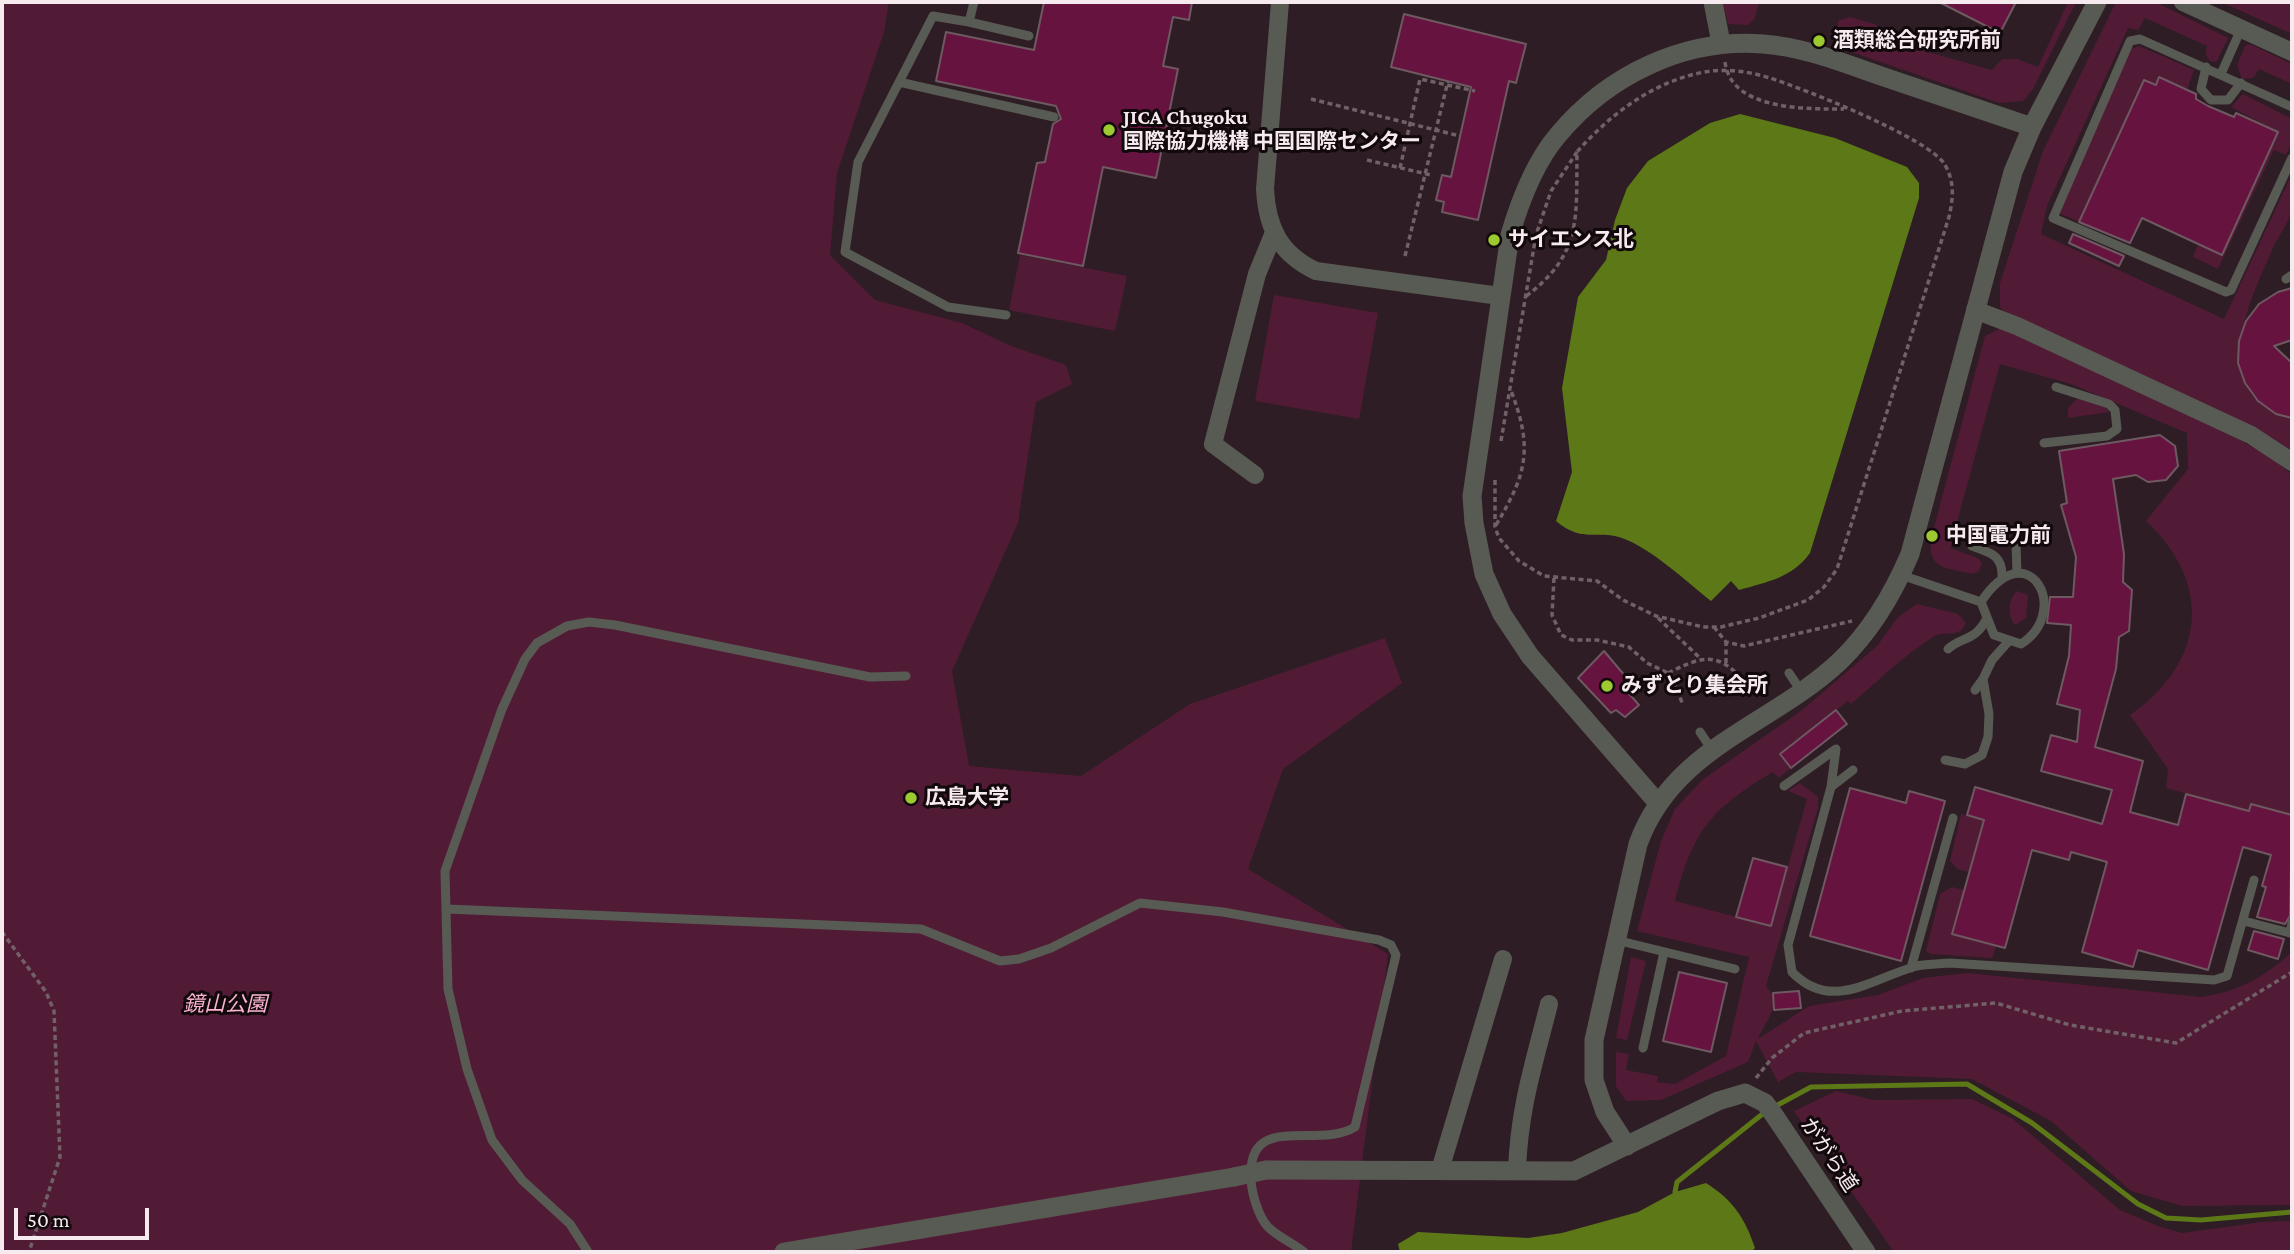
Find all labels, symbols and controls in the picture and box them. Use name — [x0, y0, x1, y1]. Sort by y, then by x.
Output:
place label: 酒類総合研究所前 — [1833, 28, 2001, 54]
marker: 酒類総合研究所前 — [1811, 33, 1827, 49]
place label: JICA Chugoku 国際協力機構 中国国際センター — [1123, 105, 1421, 155]
marker: JICA Chugoku 国際協力機構 中国国際センター — [1101, 122, 1117, 138]
place label: サイエンス北 — [1508, 227, 1634, 253]
marker: サイエンス北 — [1486, 232, 1502, 248]
place label: 中国電力前 — [1946, 523, 2051, 549]
marker: 中国電力前 — [1924, 528, 1940, 544]
place label: みずとり集会所 — [1621, 673, 1768, 699]
marker: みずとり集会所 — [1599, 678, 1615, 694]
place label: 広島大学 — [925, 785, 1009, 811]
marker: 広島大学 — [903, 790, 919, 806]
park label: 鏡山公園 — [183, 992, 267, 1018]
street label: ががら道 — [1795, 1113, 1863, 1197]
scale bar — [18, 1194, 152, 1238]
text: 50 m — [27, 1208, 70, 1232]

